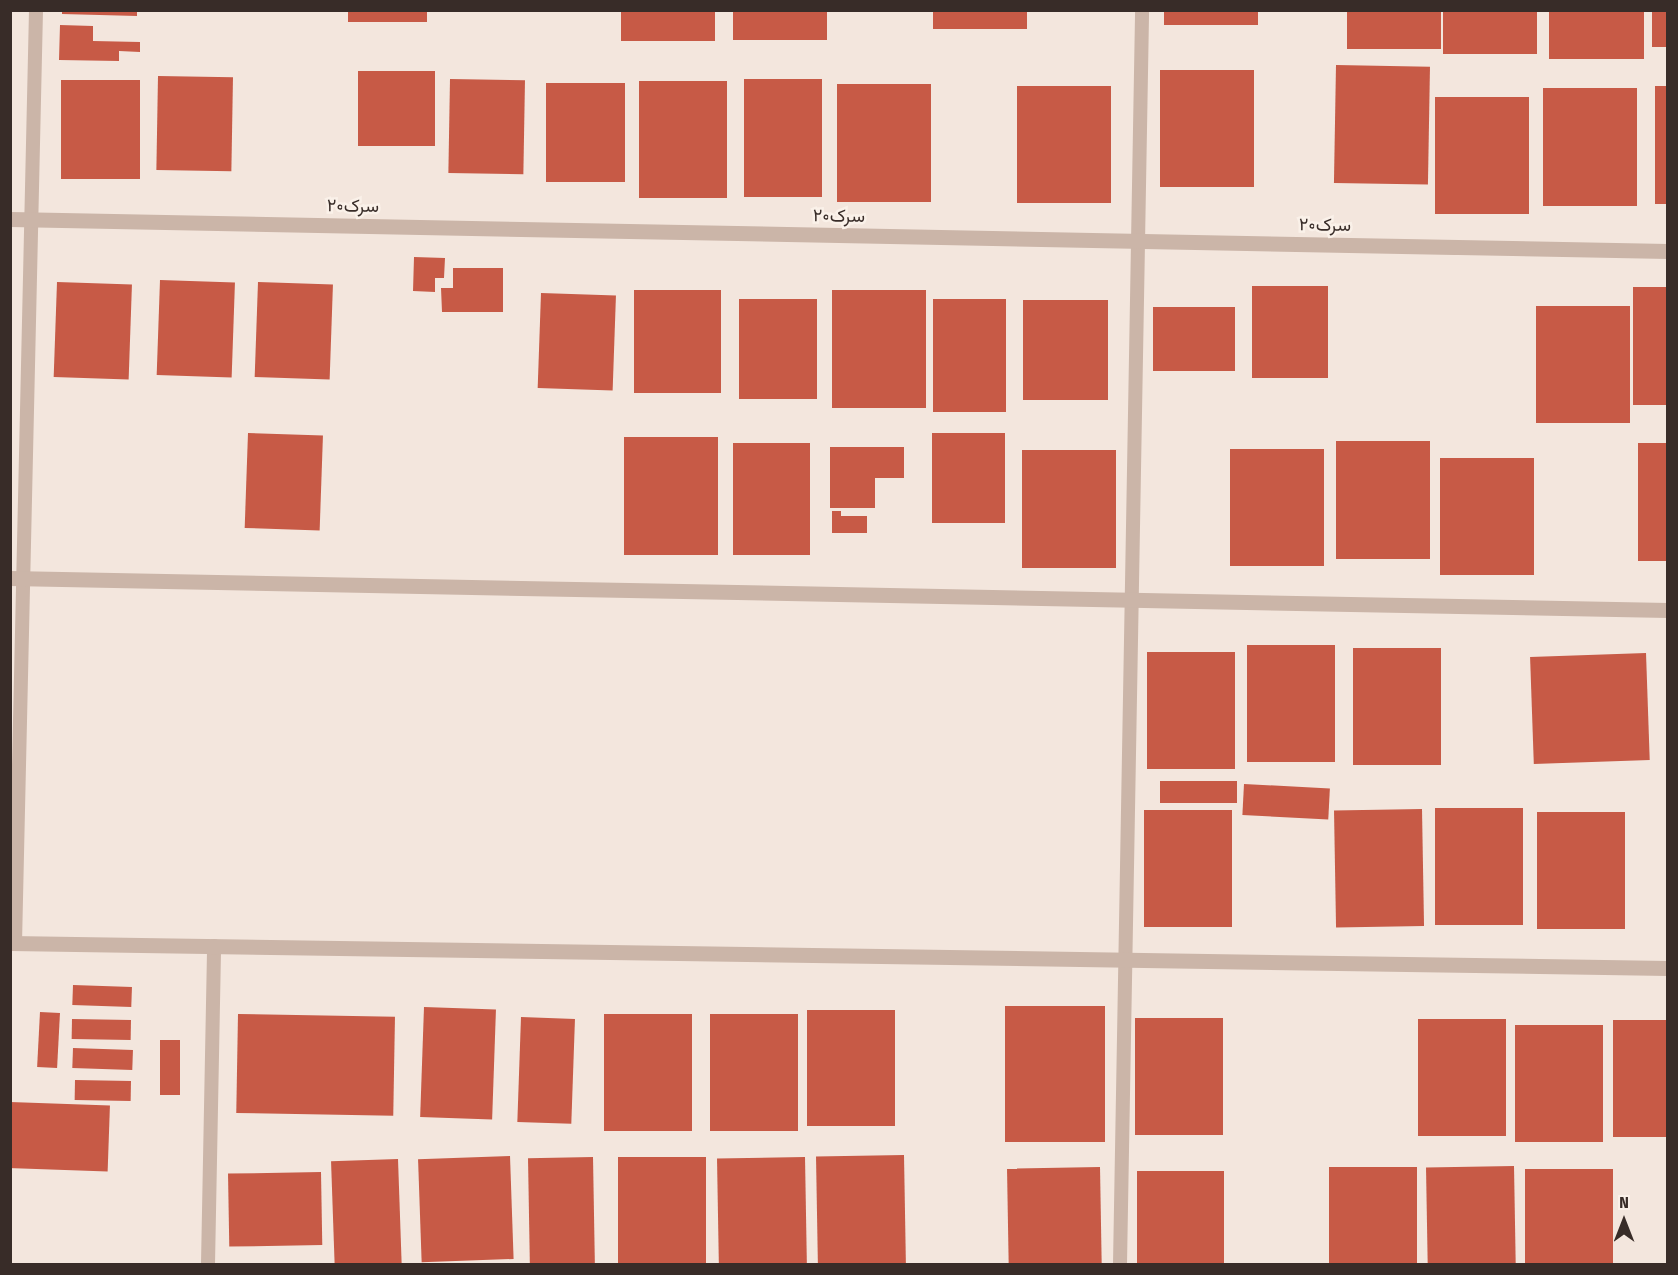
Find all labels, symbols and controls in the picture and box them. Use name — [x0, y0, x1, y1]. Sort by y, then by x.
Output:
street label: سرک۲۰ — [327, 195, 379, 217]
street label: سرک۲۰ — [813, 205, 865, 227]
street label: سرک۲۰ — [1299, 214, 1351, 236]
north arrow — [1594, 1191, 1654, 1251]
text: N — [1619, 1193, 1629, 1212]

